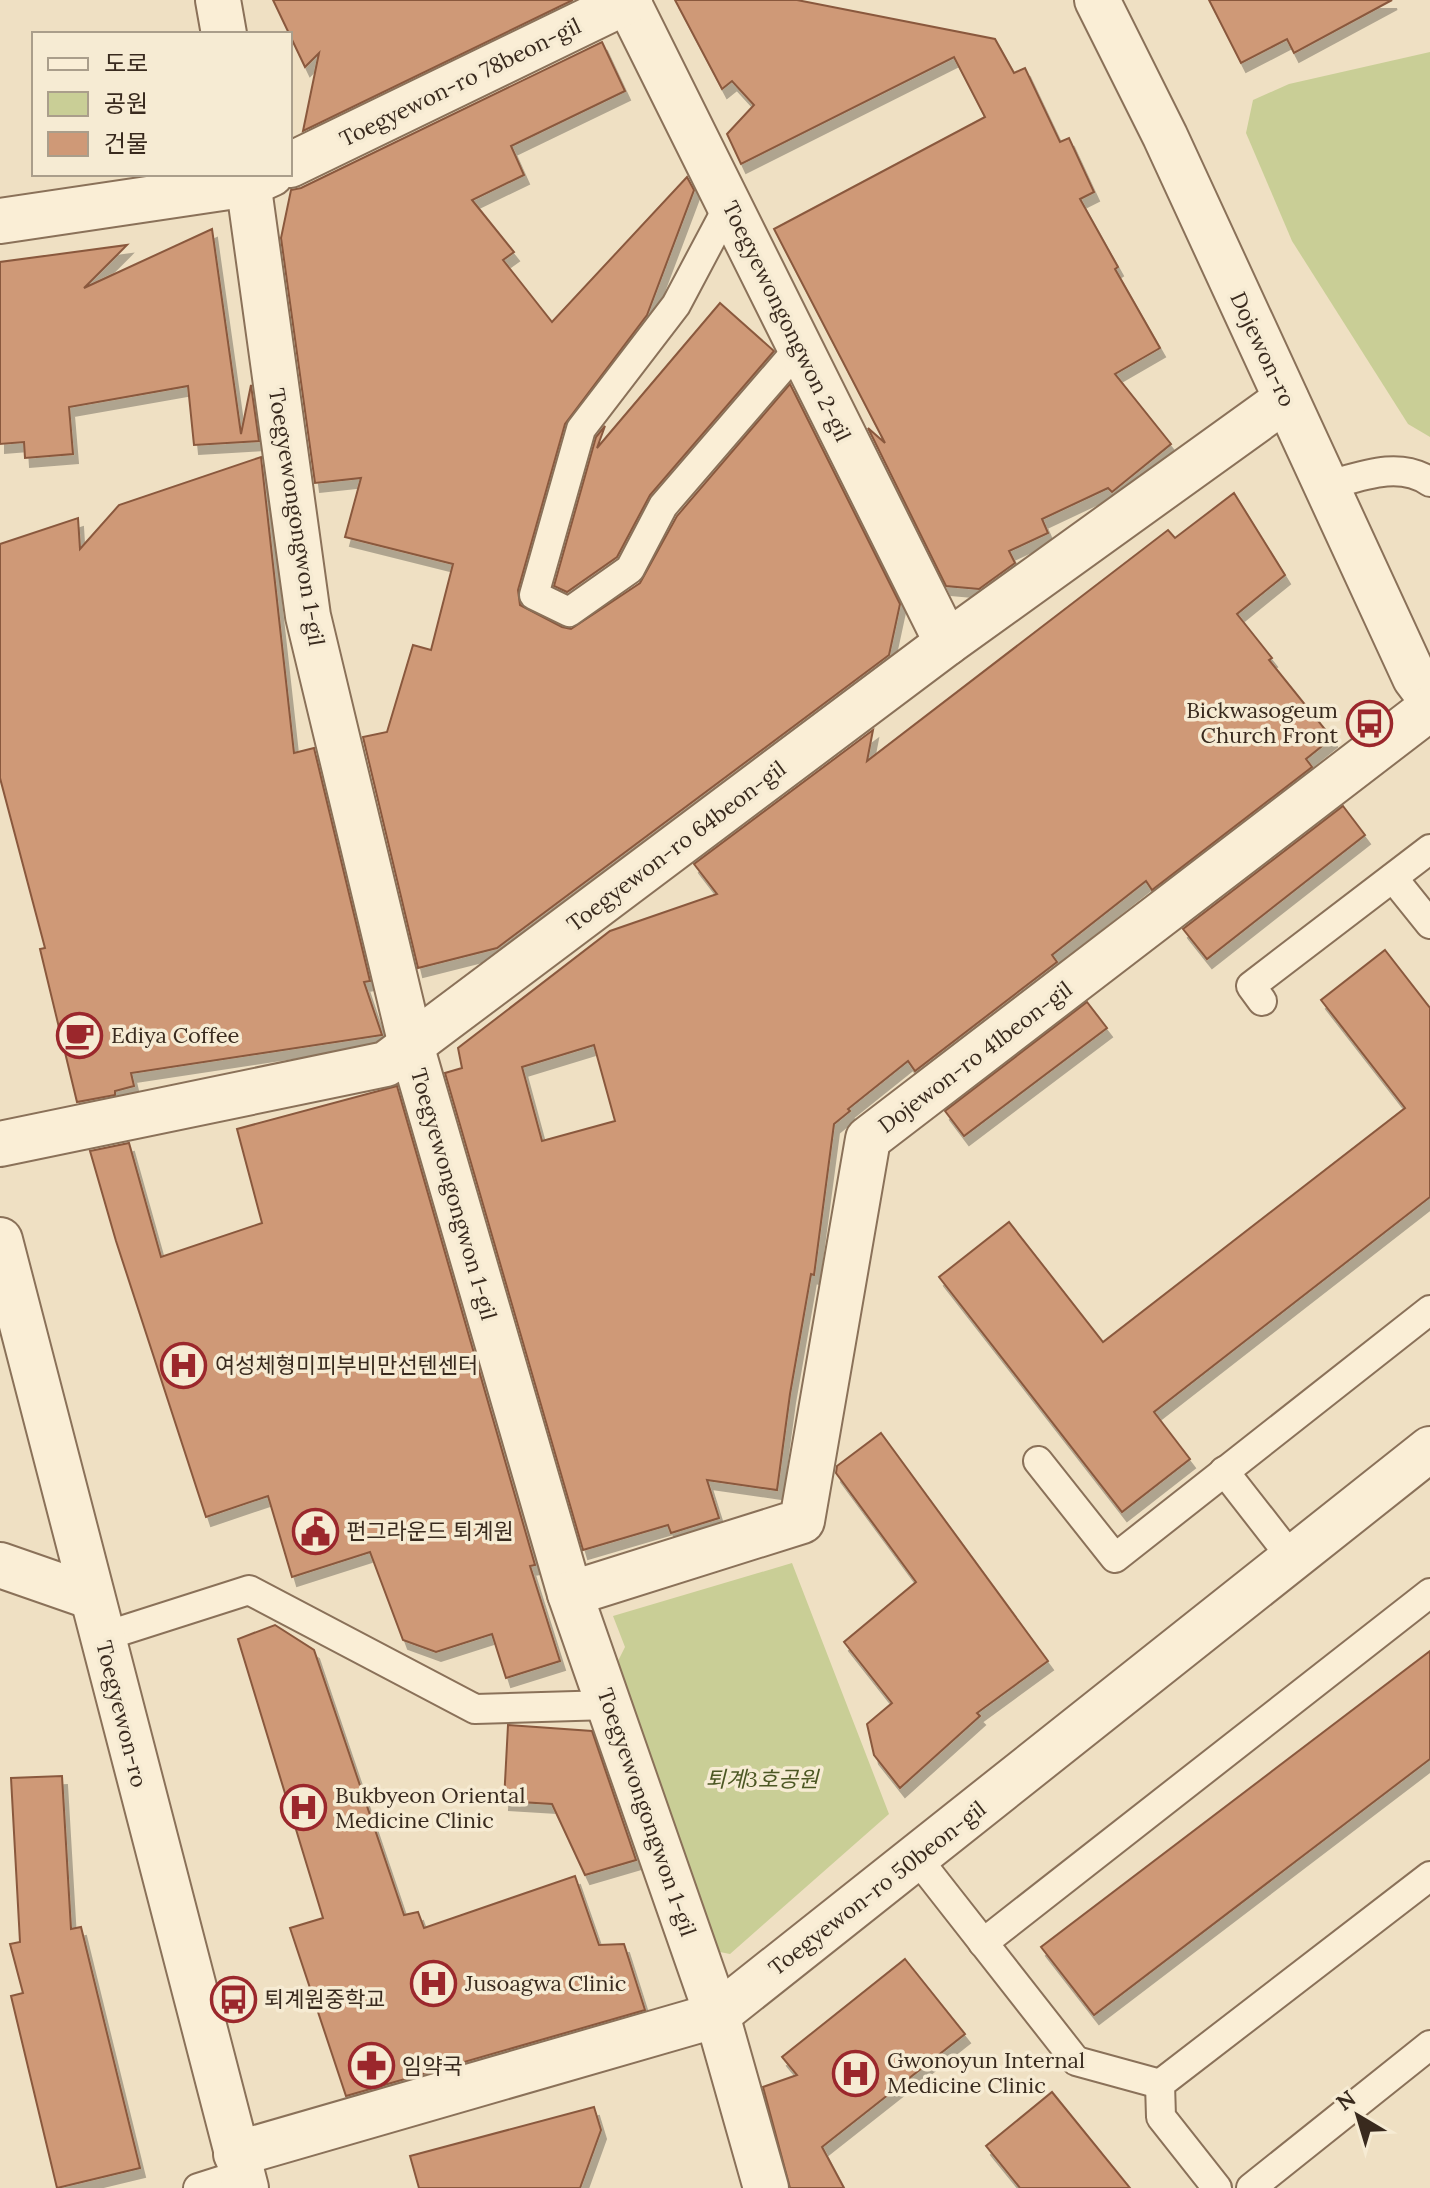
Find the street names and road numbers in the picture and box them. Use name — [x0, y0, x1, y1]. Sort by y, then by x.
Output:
street label: Toegyewon-ro 78beon-gil — [335, 11, 585, 153]
street label: Toegyewongongwon 2-gil — [716, 196, 858, 446]
street label: Dojewon-ro — [1224, 287, 1302, 411]
street label: Toegyewongongwon 1-gil — [263, 386, 331, 648]
street label: Toegyewon-ro 64beon-gil — [561, 754, 791, 938]
street label: Dojewon-ro 41beon-gil — [872, 975, 1078, 1139]
street label: Toegyewongongwon 1-gil — [405, 1065, 503, 1323]
street label: Toegyewon-ro — [90, 1638, 154, 1790]
street label: Toegyewongongwon 1-gil — [591, 1684, 703, 1940]
street label: Toegyewon-ro 50beon-gil — [763, 1794, 991, 1982]

